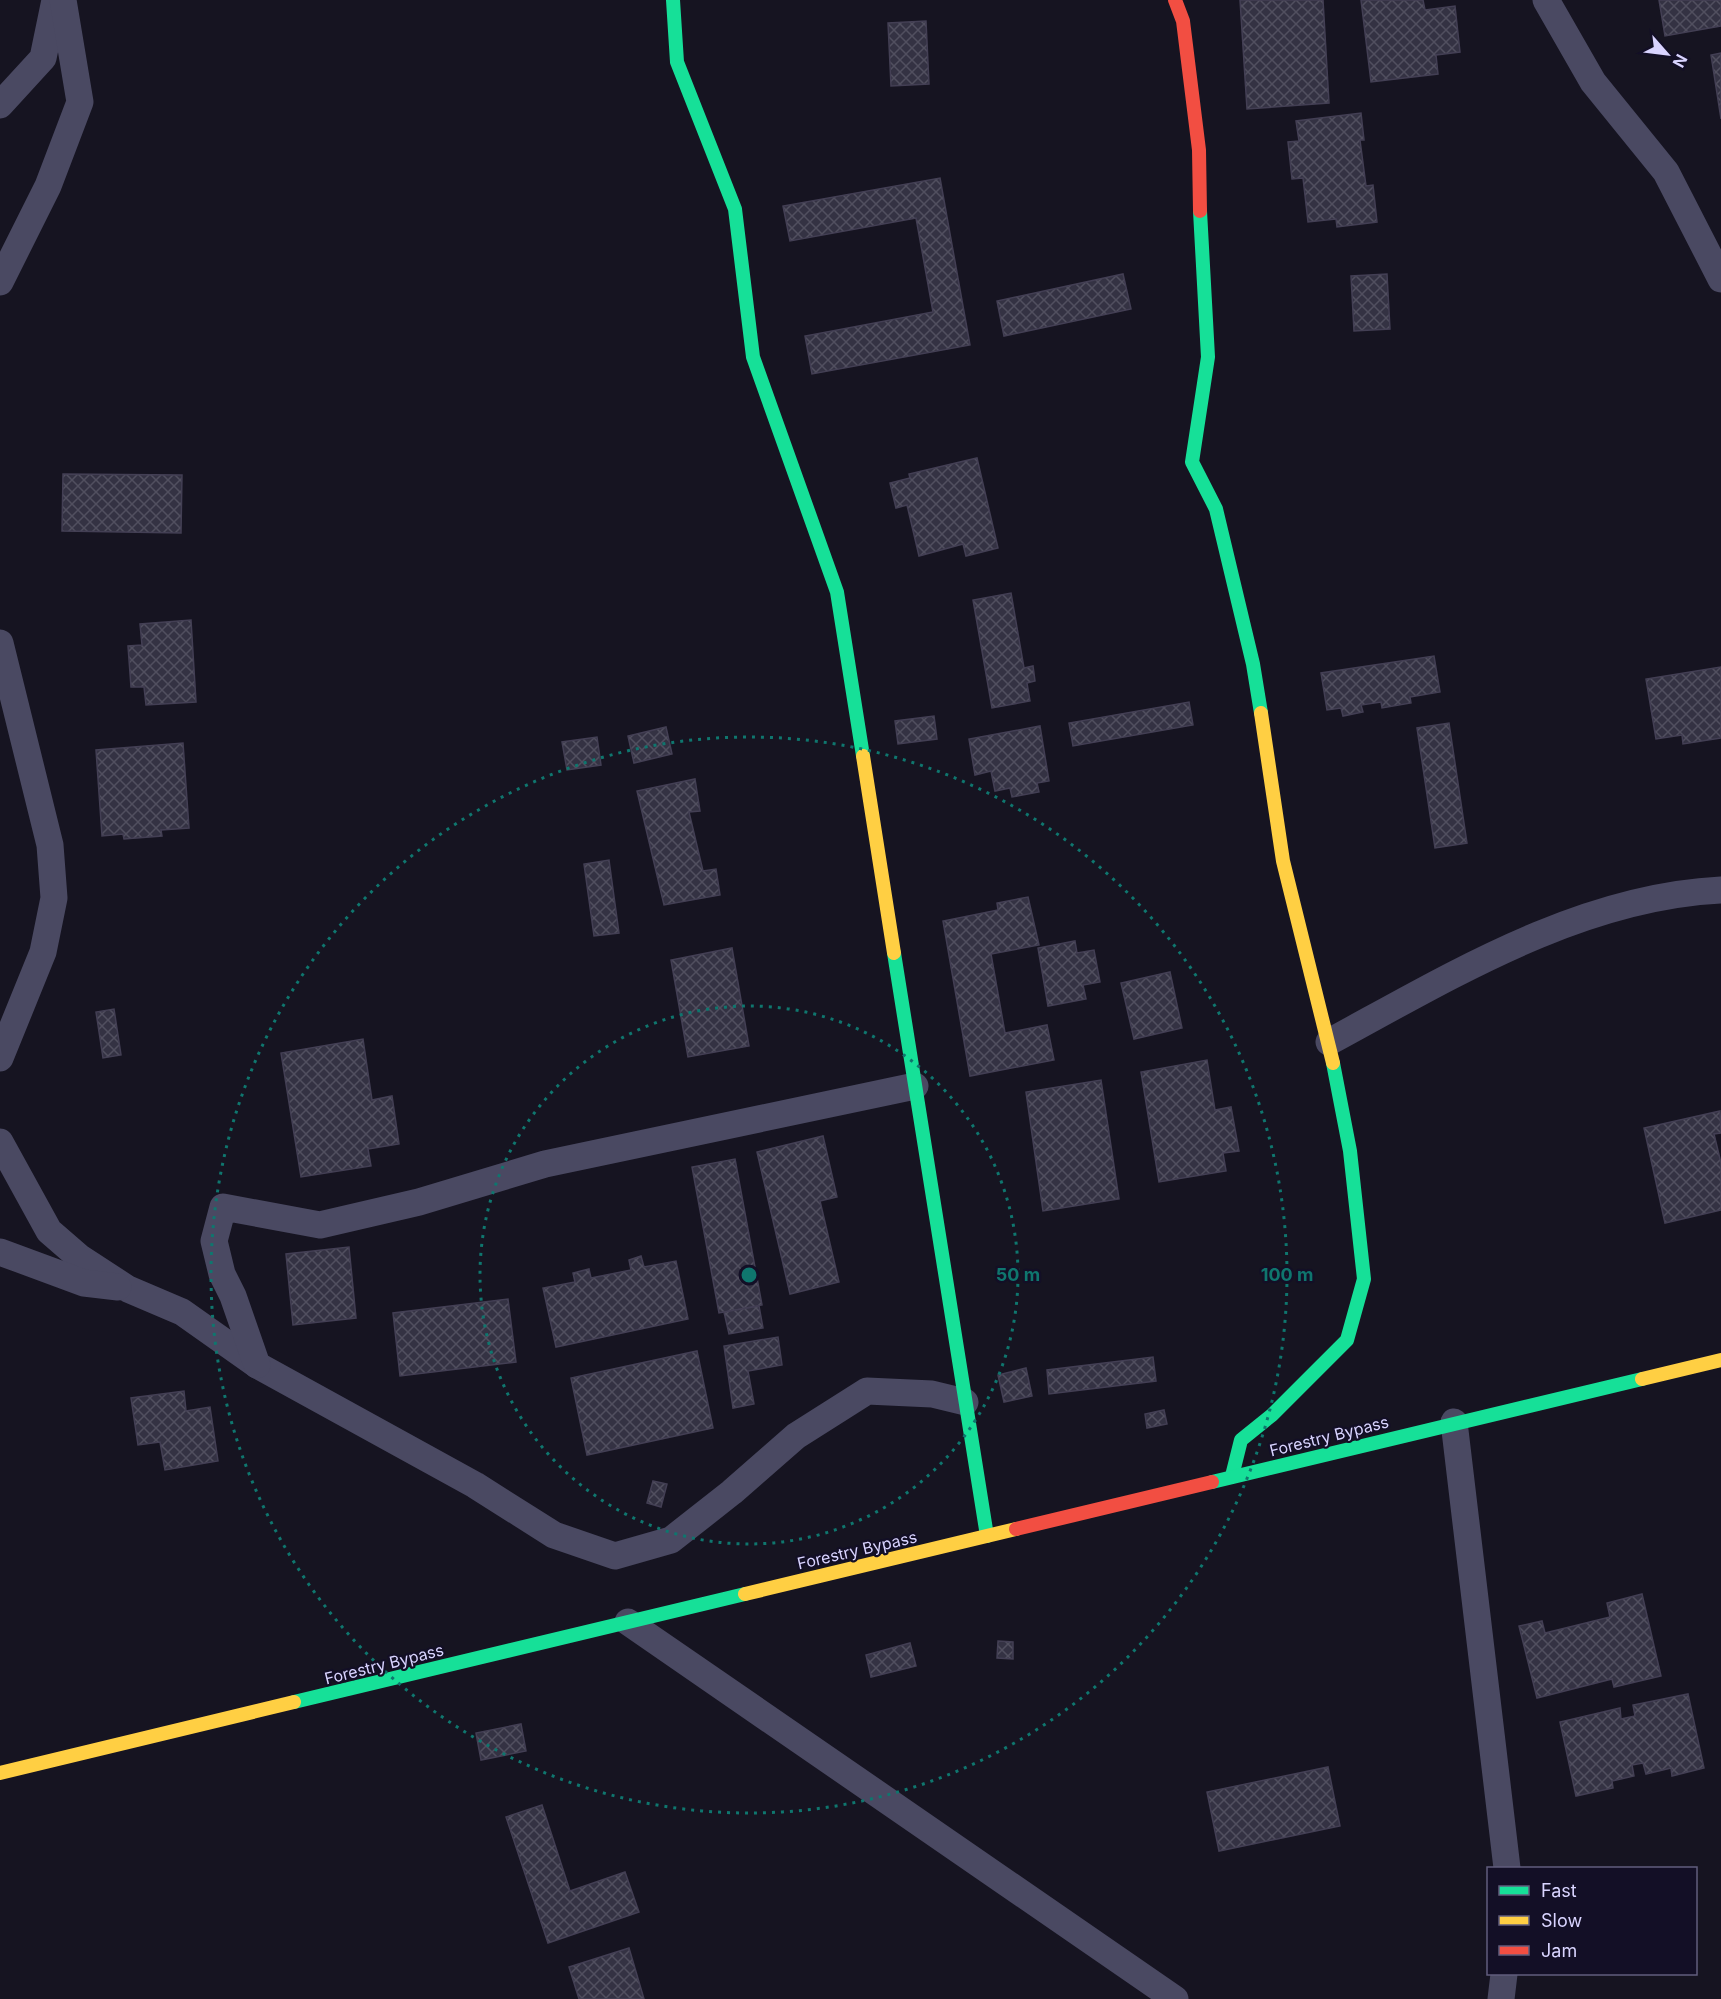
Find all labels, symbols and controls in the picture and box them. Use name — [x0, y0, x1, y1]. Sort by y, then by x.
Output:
north arrow — [1637, 24, 1697, 84]
text: N — [1669, 51, 1692, 71]
text: 50 m — [996, 1264, 1040, 1285]
text: 100 m — [1261, 1264, 1313, 1285]
centre of rings — [739, 1265, 759, 1285]
street label: Forestry Bypass — [1267, 1412, 1391, 1460]
street label: Forestry Bypass — [795, 1527, 919, 1573]
street label: Forestry Bypass — [322, 1640, 446, 1688]
legend — [1487, 1867, 1697, 1975]
text: Fast — [1541, 1880, 1577, 1901]
text: Slow — [1541, 1910, 1582, 1931]
text: Jam — [1541, 1940, 1577, 1961]

